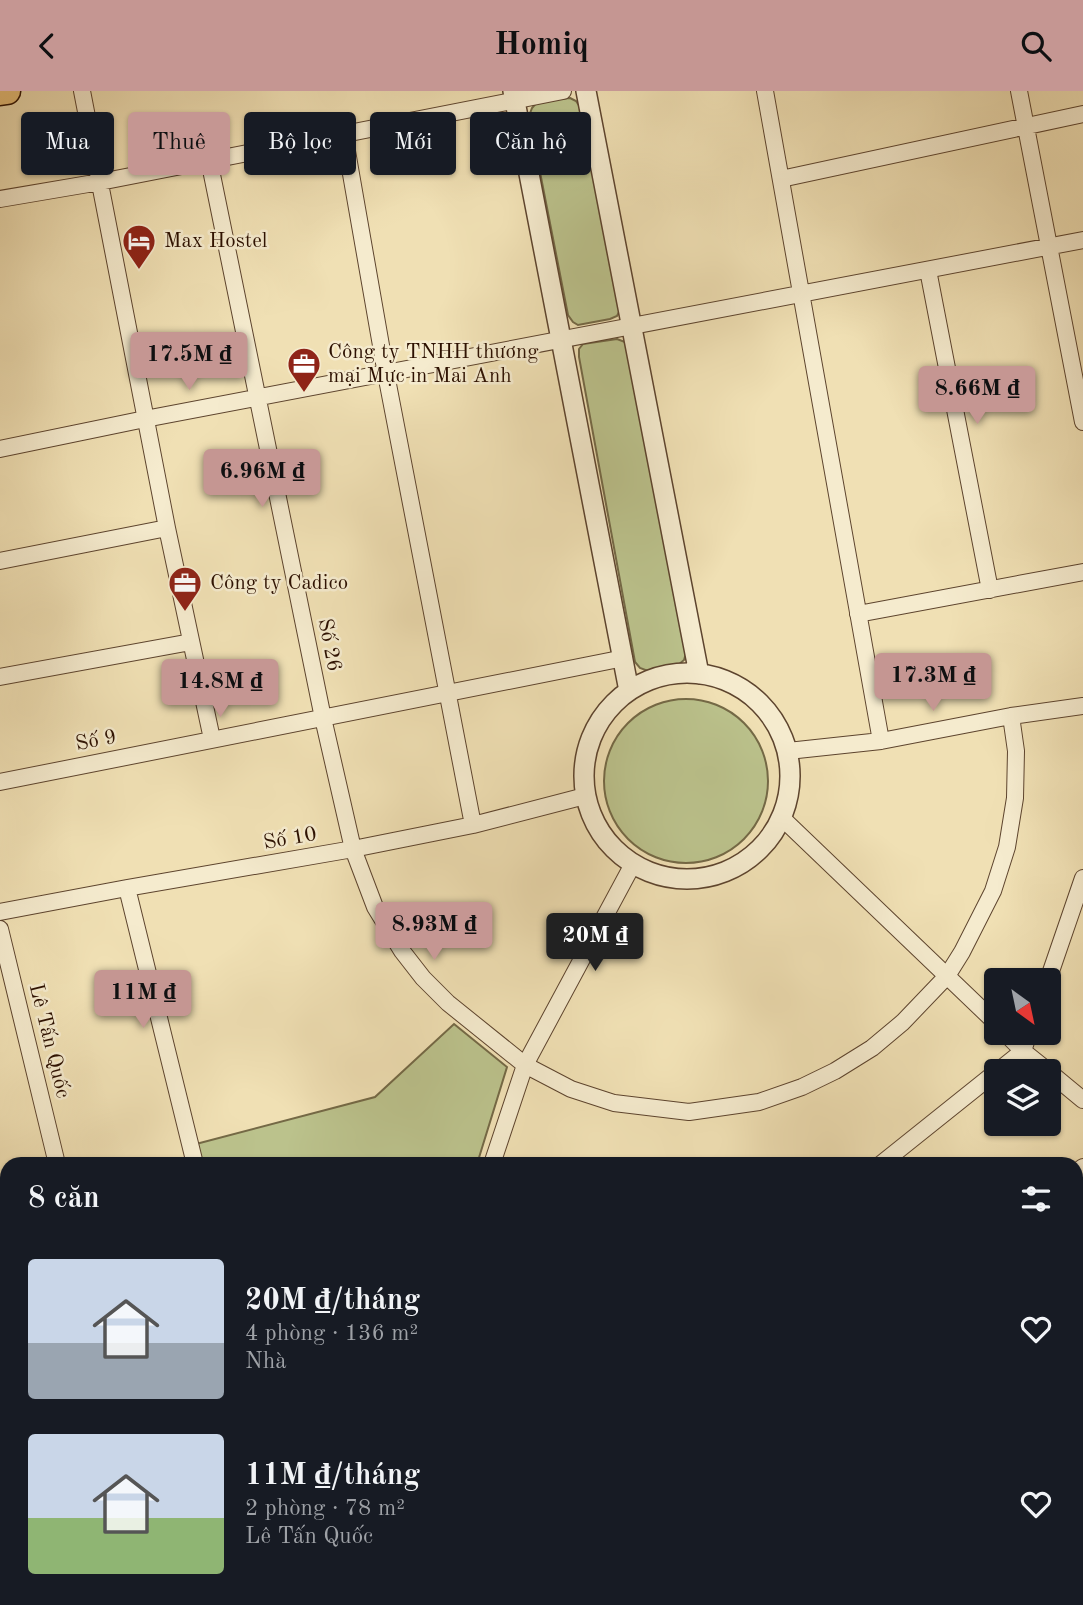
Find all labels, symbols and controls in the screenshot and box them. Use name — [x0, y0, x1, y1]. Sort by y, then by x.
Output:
icon: back — [28, 27, 66, 65]
icon: search — [1017, 27, 1055, 65]
text: Homiq — [494, 30, 589, 62]
chip: Mua — [21, 112, 114, 175]
chip: Thuê — [128, 112, 230, 175]
chip: Bộ lọc — [244, 112, 356, 175]
chip: Mới — [370, 112, 456, 175]
chip: Căn hộ — [470, 112, 591, 175]
hotel icon: Max Hostel — [120, 222, 158, 271]
place label: Max Hostel — [164, 231, 268, 252]
pin: 17.5M ₫ — [124, 333, 254, 392]
place label: Công ty TNHH thương mại Mực in Mai Anh — [328, 342, 539, 387]
text: 17.5M ₫ — [146, 343, 232, 366]
office icon: Công ty TNHH thương mại Mực in Mai Anh — [285, 345, 323, 394]
pin: 8.66M ₫ — [912, 367, 1042, 426]
text: 8.66M ₫ — [934, 377, 1020, 400]
pin: 6.96M ₫ — [197, 449, 327, 509]
text: 6.96M ₫ — [219, 460, 305, 483]
office icon: Công ty Cadico — [166, 564, 204, 613]
place label: Công ty Cadico — [210, 573, 348, 594]
street label: Số 26 — [314, 616, 345, 673]
pin: 17.3M ₫ — [868, 653, 998, 713]
pin: 14.8M ₫ — [155, 659, 285, 719]
text: 17.3M ₫ — [890, 664, 976, 687]
text: 14.8M ₫ — [177, 670, 263, 693]
street label: Số 9 — [73, 726, 118, 755]
street label: Số 10 — [262, 823, 318, 854]
pin: 8.93M ₫ — [369, 903, 499, 962]
text: 8.93M ₫ — [391, 913, 477, 936]
pin: 20M ₫ — [546, 913, 644, 973]
text: 20M ₫ — [562, 924, 628, 947]
north arrow — [984, 968, 1060, 1045]
map controls — [984, 968, 1061, 1136]
pin: 11M ₫ — [94, 971, 192, 1030]
street label: Lê Tấn Quốc — [25, 981, 74, 1100]
text: 11M ₫ — [110, 981, 176, 1004]
button: layers — [984, 1059, 1061, 1136]
icon: filters — [1017, 1180, 1055, 1218]
text: 8 căn — [28, 1184, 100, 1214]
text: 20M ₫/tháng — [245, 1286, 420, 1316]
icon: home — [84, 1287, 168, 1371]
icon: heart — [1017, 1310, 1055, 1348]
text: 4 phòng · 136 m² — [245, 1322, 418, 1345]
text: Nhà — [245, 1350, 287, 1373]
text: 11M ₫/tháng — [245, 1461, 420, 1491]
icon: home — [84, 1462, 168, 1546]
icon: heart — [1017, 1485, 1055, 1523]
text: 2 phòng · 78 m² — [245, 1497, 405, 1520]
text: Lê Tấn Quốc — [245, 1525, 373, 1548]

